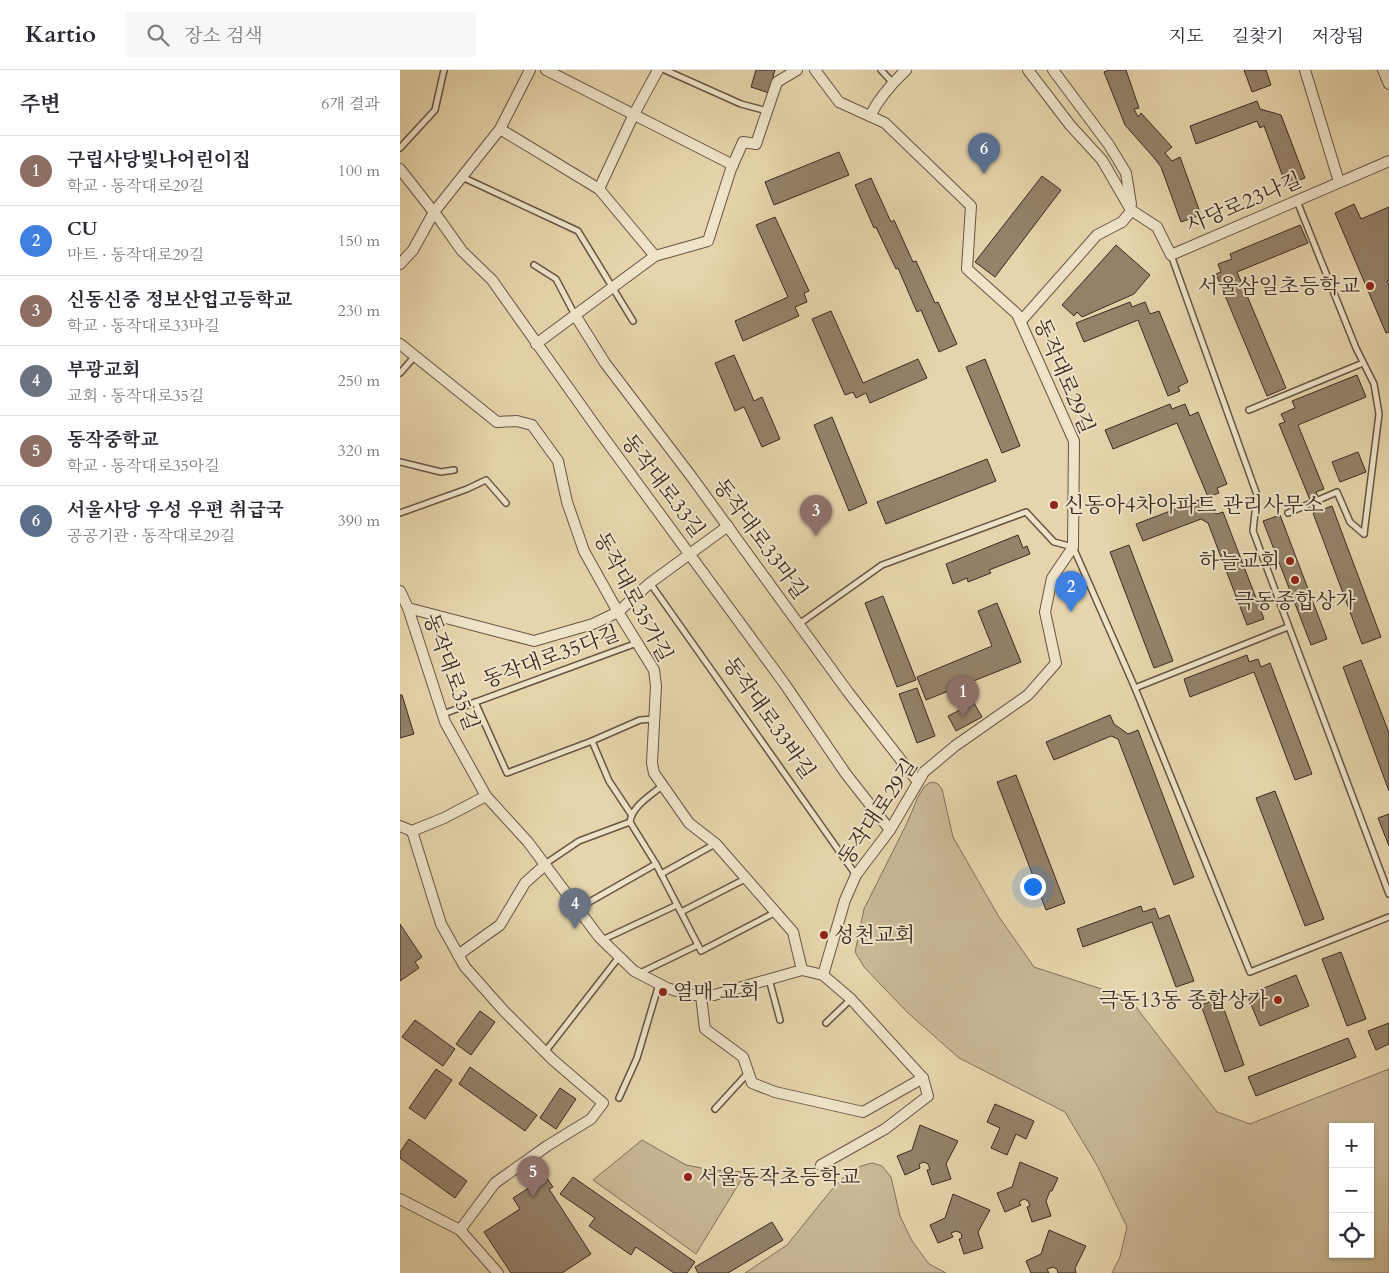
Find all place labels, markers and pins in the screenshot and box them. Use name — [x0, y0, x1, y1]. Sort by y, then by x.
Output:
pin: 6 — [968, 133, 1000, 174]
place label: 서울삼일초등학교 — [1198, 272, 1360, 301]
marker: 서울삼일초등학교 — [1364, 280, 1376, 292]
place label: 신동아4차아파트 관리사무소 — [1064, 491, 1324, 520]
pin: 3 — [800, 495, 832, 536]
marker: 신동아4차아파트 관리사무소 — [1048, 499, 1060, 511]
place label: 하늘교회 — [1199, 547, 1280, 576]
marker: 하늘교회 — [1284, 555, 1296, 567]
pin: 2 — [1055, 571, 1087, 612]
marker: 극동종합상가 — [1289, 574, 1301, 586]
place label: 극동종합상가 — [1234, 587, 1357, 616]
pin: 1 — [947, 676, 979, 717]
pin: 4 — [559, 888, 591, 929]
place label: 성천교회 — [834, 921, 915, 950]
marker: 성천교회 — [818, 929, 830, 941]
place label: 열매 교회 — [673, 978, 760, 1007]
marker: 열매 교회 — [657, 986, 669, 998]
place label: 극동13동 종합상가 — [1099, 986, 1269, 1015]
marker: 극동13동 종합상가 — [1272, 994, 1284, 1006]
pin: 5 — [517, 1156, 549, 1197]
place label: 서울동작초등학교 — [698, 1163, 860, 1192]
marker: 서울동작초등학교 — [682, 1171, 694, 1183]

